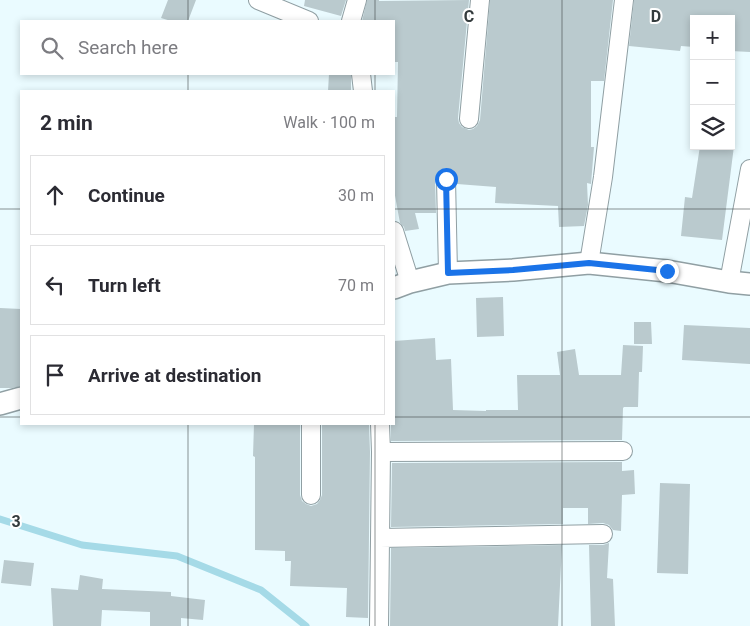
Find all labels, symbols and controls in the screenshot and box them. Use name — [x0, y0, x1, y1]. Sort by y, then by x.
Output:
text: C — [464, 7, 474, 26]
text: D — [651, 7, 661, 26]
map controls — [690, 15, 735, 150]
button: + — [690, 15, 735, 60]
search box — [20, 20, 395, 75]
icon: search — [38, 34, 66, 62]
text: Search here — [78, 36, 178, 59]
button: − — [690, 60, 735, 105]
button: layers — [690, 105, 735, 150]
text: 2 min — [40, 111, 93, 135]
text: Walk · 100 m — [283, 113, 375, 132]
route start — [435, 168, 458, 191]
icon: ahead — [41, 181, 69, 209]
text: Continue — [88, 184, 165, 207]
text: 30 m — [338, 186, 374, 205]
route end — [656, 260, 679, 283]
icon: left — [41, 271, 69, 299]
text: Turn left — [88, 274, 161, 297]
text: 70 m — [338, 276, 374, 295]
icon: arrive — [41, 361, 69, 389]
text: Arrive at destination — [88, 364, 261, 387]
text: 3 — [11, 512, 21, 531]

